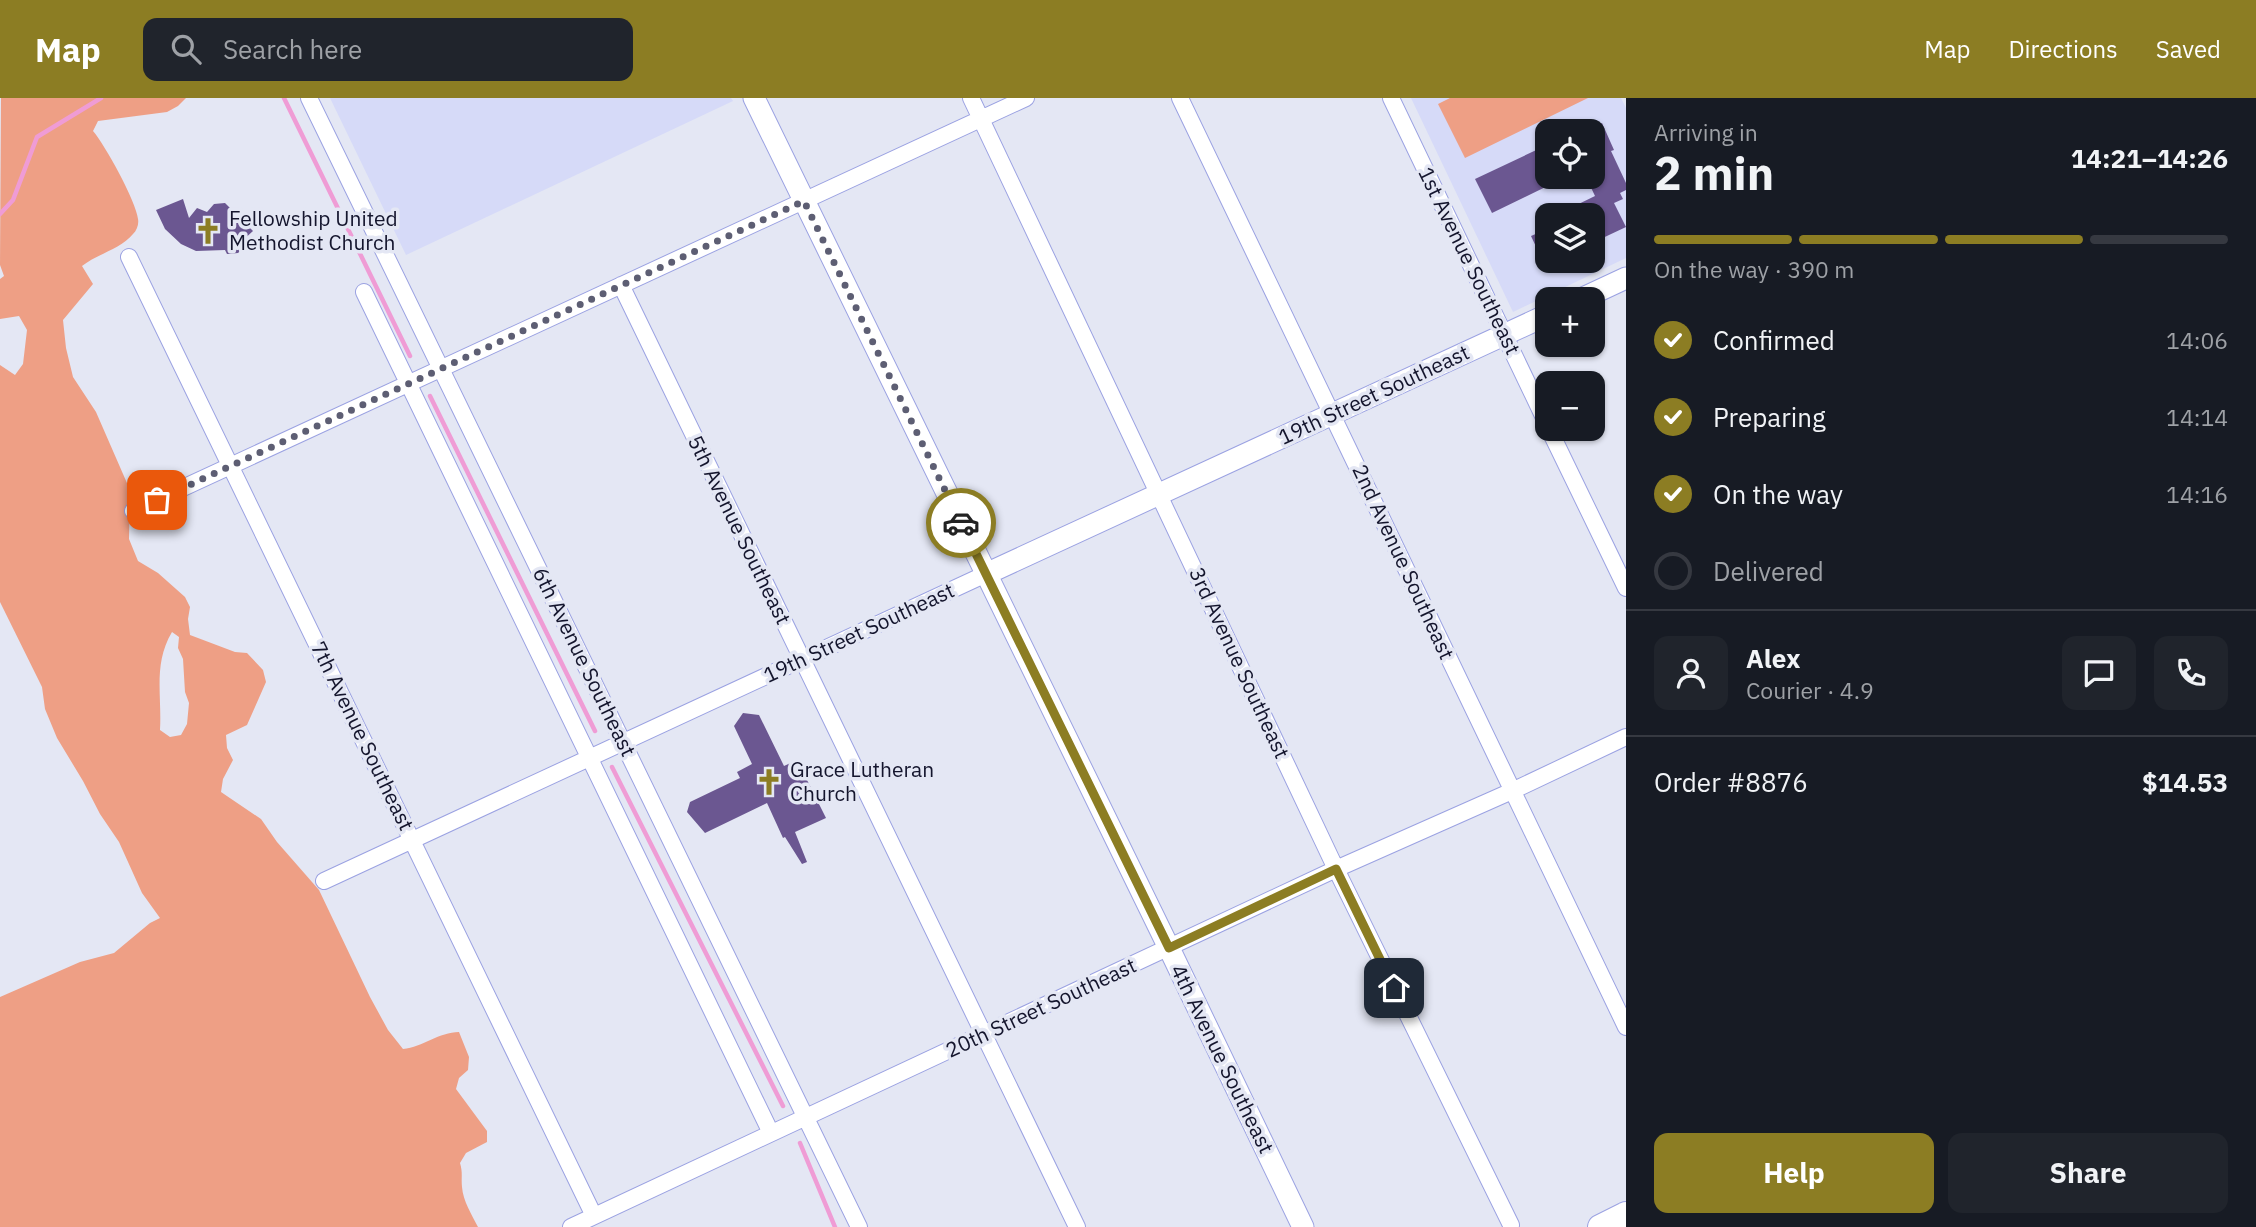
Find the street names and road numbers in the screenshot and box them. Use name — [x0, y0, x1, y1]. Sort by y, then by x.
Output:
street label: 1st Avenue Southeast — [1412, 162, 1528, 359]
street label: 19th Street Southeast — [1274, 338, 1473, 451]
street label: 5th Avenue Southeast — [682, 430, 798, 629]
street label: 2nd Avenue Southeast — [1346, 460, 1461, 664]
street label: 6th Avenue Southeast — [527, 562, 643, 761]
street label: 3rd Avenue Southeast — [1183, 563, 1297, 763]
street label: 19th Street Southeast — [759, 576, 958, 689]
street label: 7th Avenue Southeast — [305, 636, 421, 835]
street label: 20th Street Southeast — [941, 951, 1140, 1064]
street label: 4th Avenue Southeast — [1165, 959, 1281, 1158]

